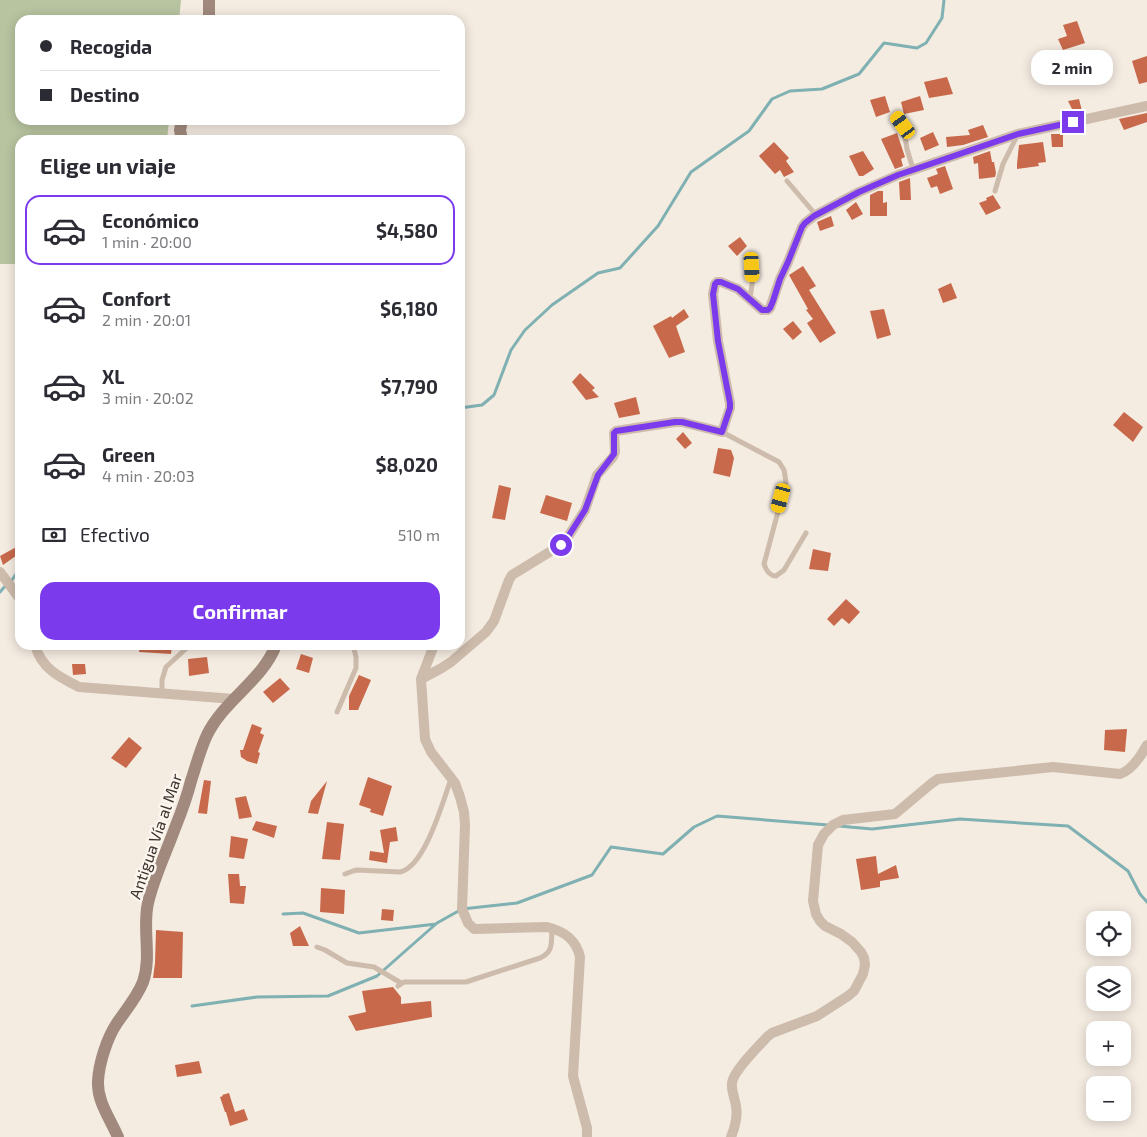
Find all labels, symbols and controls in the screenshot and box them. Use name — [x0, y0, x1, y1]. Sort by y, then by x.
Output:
text: Recogida — [70, 35, 152, 58]
callout: 2 min — [1032, 49, 1114, 84]
text: 2 min — [1052, 58, 1092, 77]
text: Destino — [70, 83, 139, 106]
car — [888, 108, 917, 142]
route end — [1062, 111, 1084, 133]
text: Elige un viaje — [40, 152, 176, 178]
icon: car — [42, 208, 87, 253]
text: Económico — [102, 209, 199, 232]
text: $4,580 — [376, 219, 438, 242]
text: 1 min · 20:00 — [102, 232, 192, 251]
car — [743, 252, 760, 282]
icon: car — [42, 286, 87, 331]
text: Confort — [102, 287, 170, 310]
text: $6,180 — [380, 297, 438, 320]
text: 2 min · 20:01 — [102, 310, 191, 329]
icon: car — [42, 364, 87, 409]
text: XL — [102, 365, 124, 388]
text: $7,790 — [381, 375, 438, 398]
text: 3 min · 20:02 — [102, 388, 194, 407]
icon: car — [42, 442, 87, 487]
text: Green — [102, 443, 155, 466]
text: $8,020 — [376, 453, 438, 476]
text: 4 min · 20:03 — [102, 466, 195, 485]
car — [769, 482, 792, 514]
icon: cash — [40, 521, 68, 549]
text: Efectivo — [80, 523, 150, 546]
text: 510 m — [398, 525, 440, 544]
route start — [550, 534, 572, 556]
button: Confirmar — [40, 582, 440, 640]
street label: Antigua Vía al Mar — [125, 770, 186, 901]
map controls — [1086, 911, 1131, 1121]
button: locate — [1086, 911, 1131, 956]
button: layers — [1086, 966, 1131, 1011]
button: + — [1086, 1021, 1131, 1066]
button: − — [1086, 1076, 1131, 1121]

